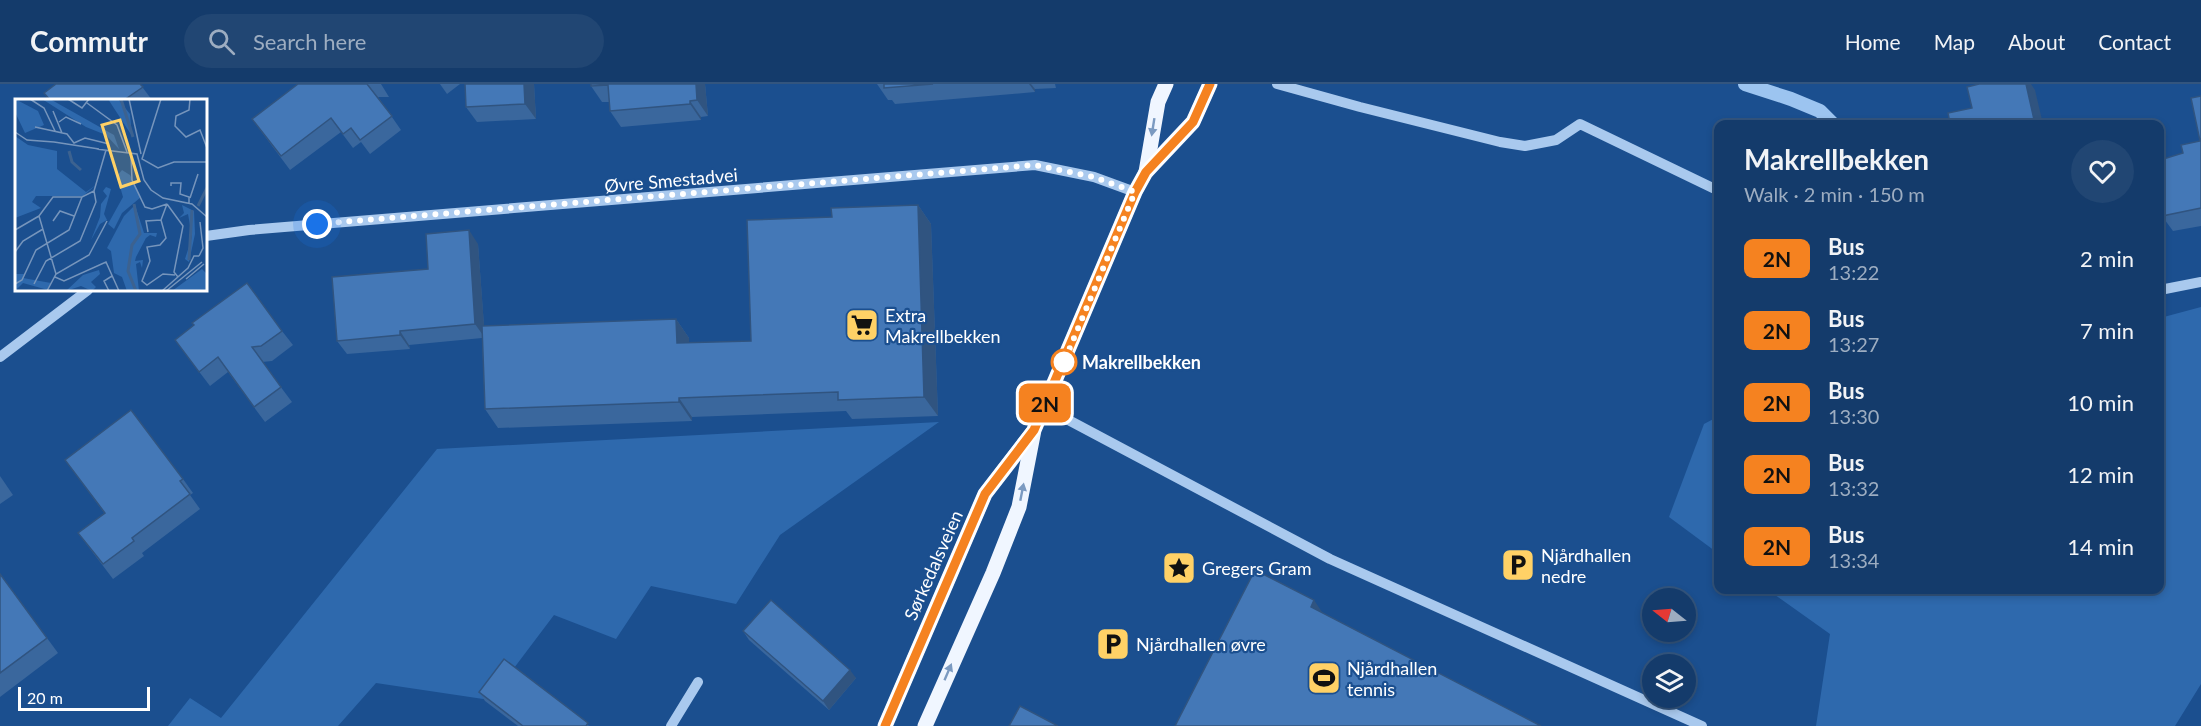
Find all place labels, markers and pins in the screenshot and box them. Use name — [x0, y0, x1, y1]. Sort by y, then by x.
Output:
place label: Extra Makrellbekken — [885, 304, 1001, 347]
supermarket icon: Extra Makrellbekken — [844, 307, 880, 343]
marker: Makrellbekken — [1051, 349, 1077, 375]
place label: Makrellbekken — [1082, 351, 1201, 373]
place label: Njårdhallen nedre — [1541, 544, 1631, 587]
parking icon: Njårdhallen nedre — [1500, 547, 1536, 583]
place icon: Gregers Gram — [1161, 550, 1197, 586]
place label: Gregers Gram — [1202, 557, 1311, 579]
parking icon: Njårdhallen øvre — [1095, 626, 1131, 662]
place label: Njårdhallen øvre — [1136, 633, 1266, 655]
place label: Njårdhallen tennis — [1347, 657, 1437, 700]
sports icon: Njårdhallen tennis — [1306, 660, 1342, 696]

